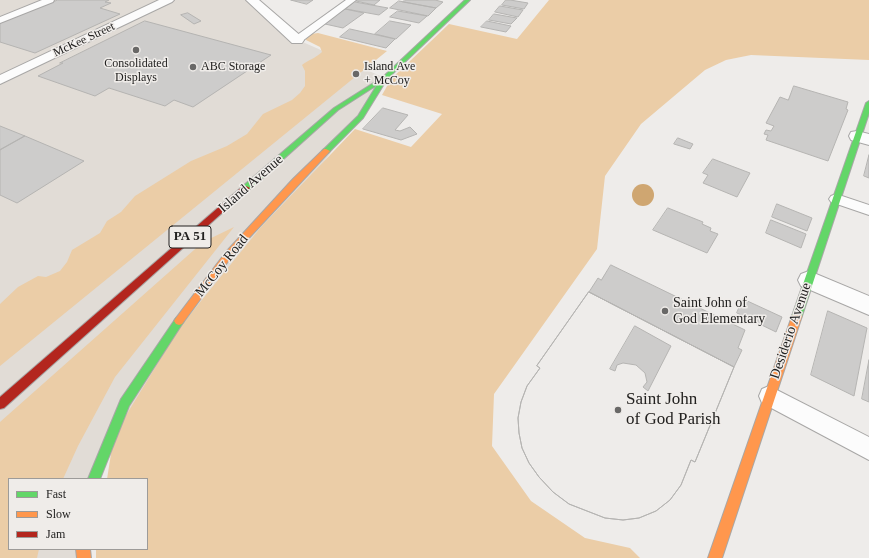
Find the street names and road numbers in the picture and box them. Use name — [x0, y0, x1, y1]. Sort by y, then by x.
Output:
street label: McKee Street — [51, 19, 117, 61]
street label: Island Avenue — [215, 151, 287, 217]
road number: PA 51 — [169, 226, 211, 248]
street label: McCoy Road — [192, 232, 252, 300]
street label: Desiderio Avenue — [767, 281, 815, 381]

